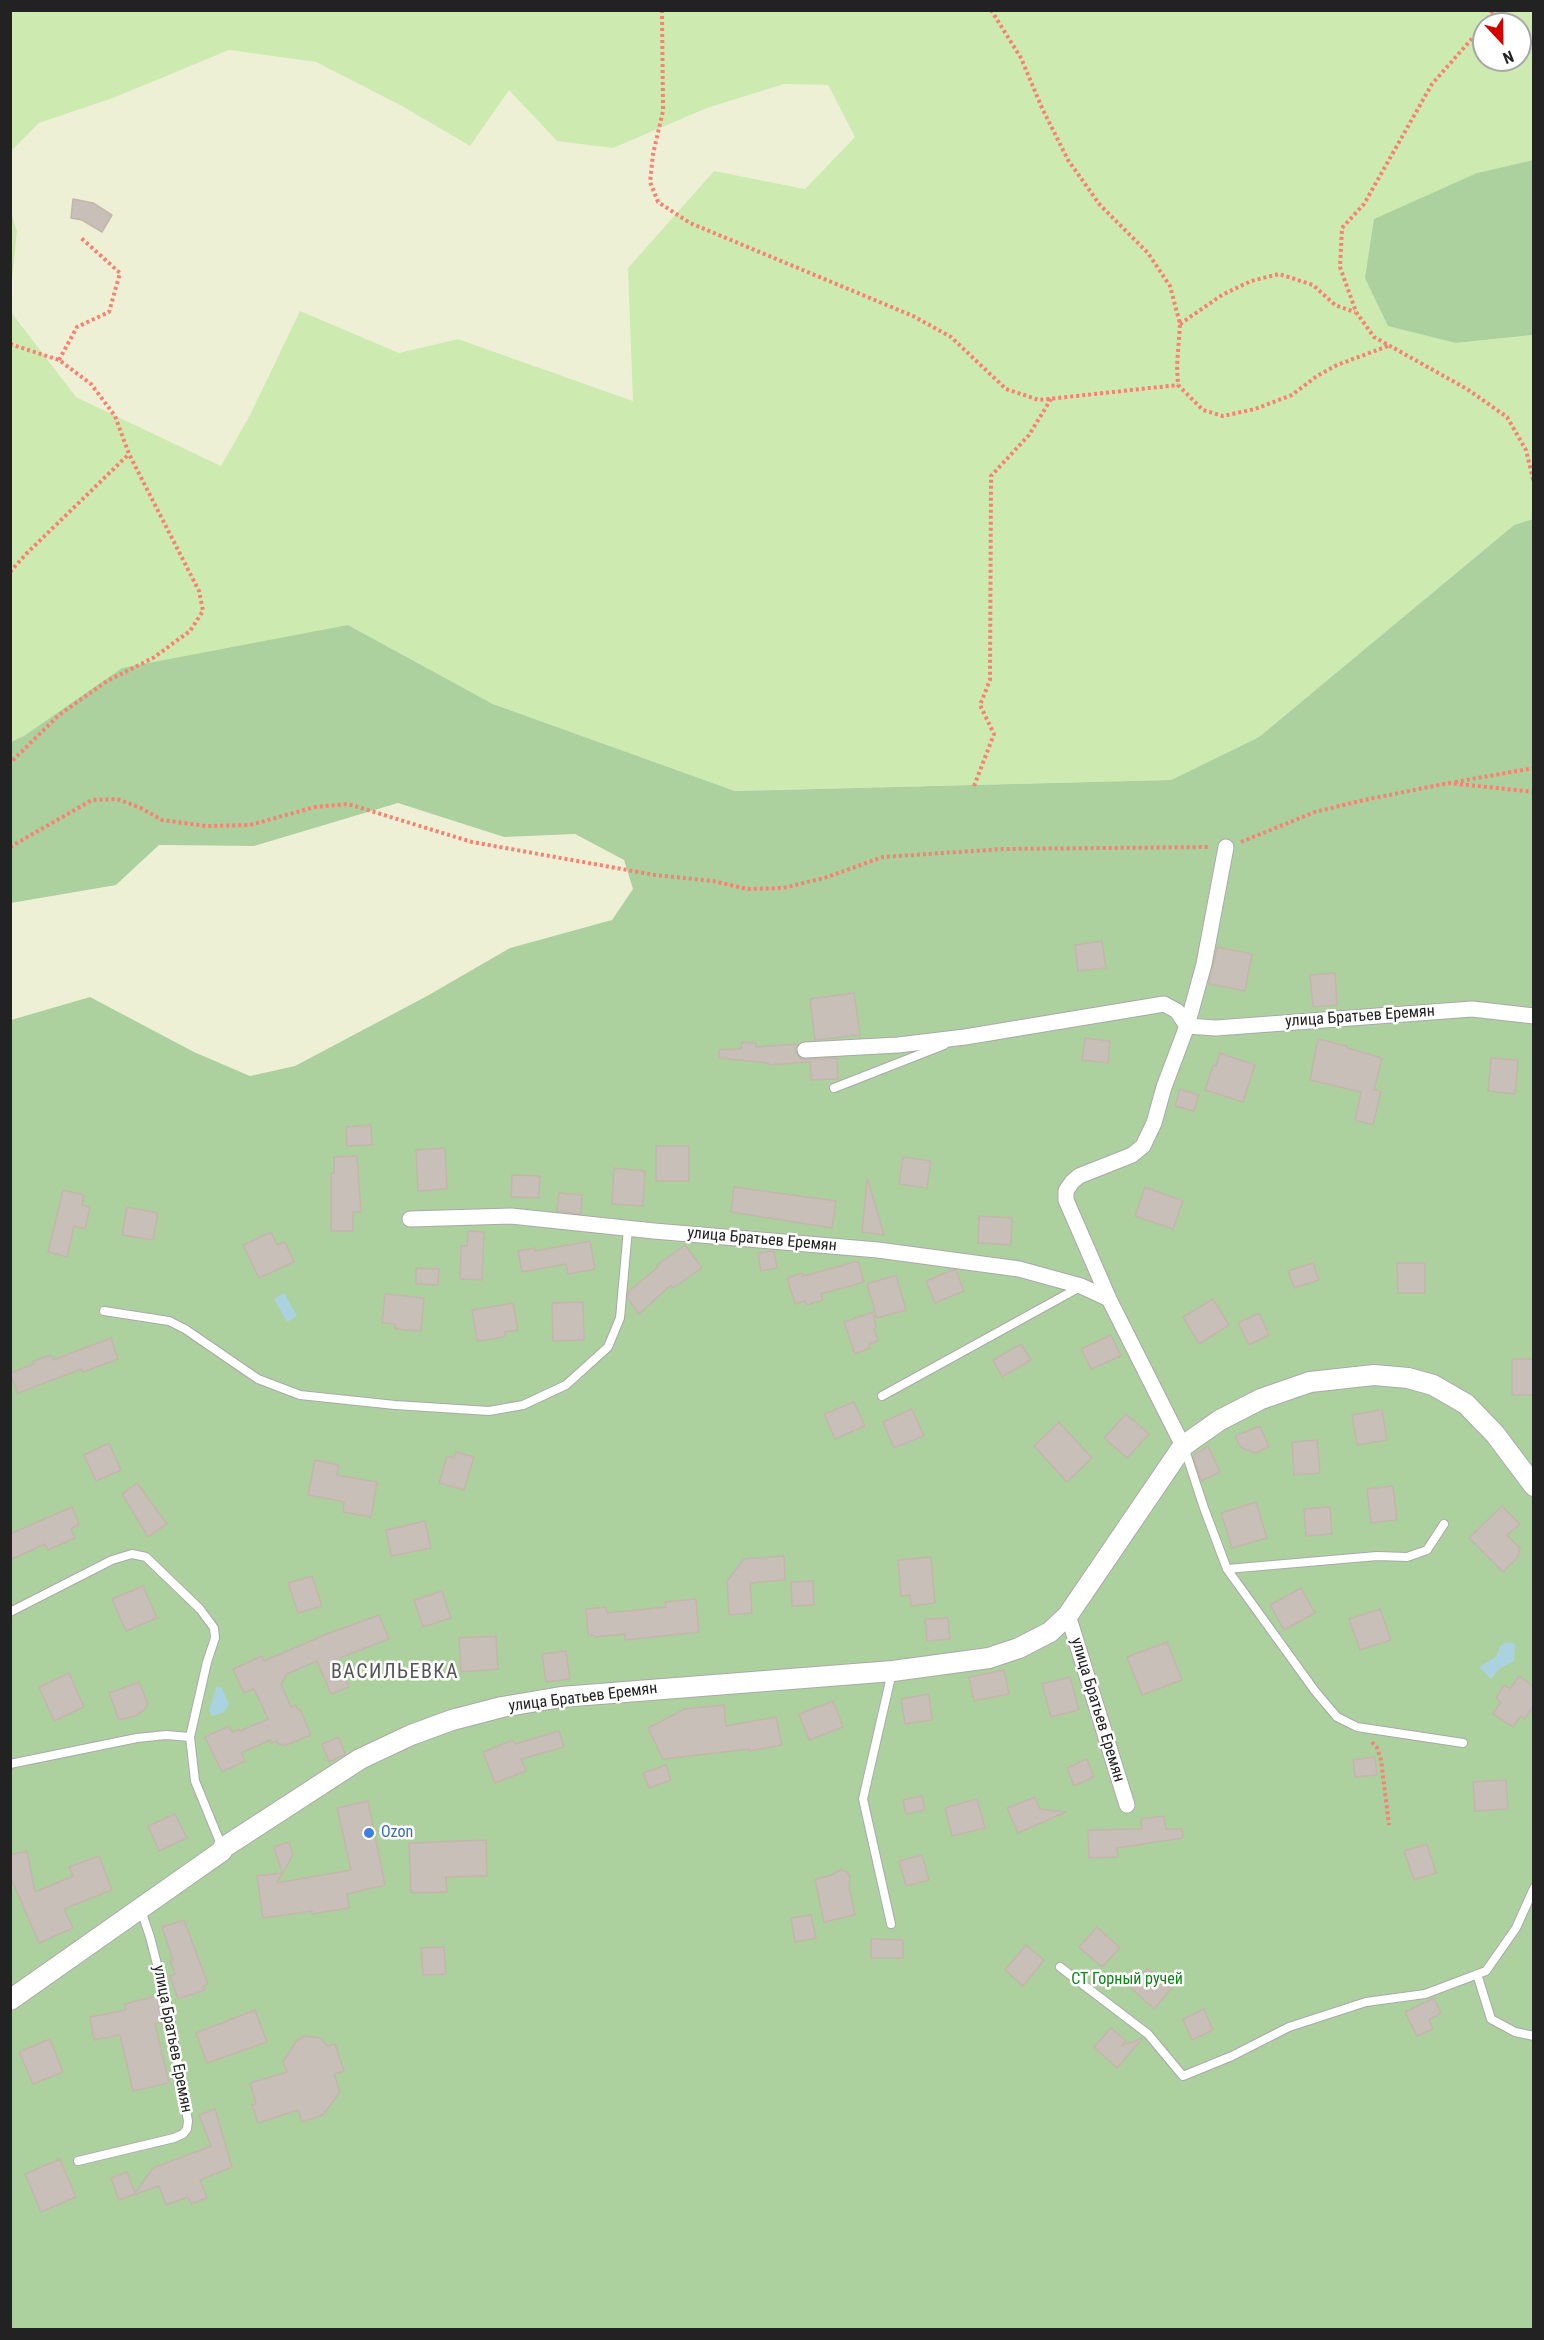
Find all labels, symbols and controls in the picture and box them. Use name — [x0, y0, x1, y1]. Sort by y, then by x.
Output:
north arrow — [1472, 12, 1532, 72]
text: N — [1500, 47, 1516, 68]
street label: улица Братьев Еремян — [1285, 1002, 1435, 1032]
street label: улица Братьев Еремян — [687, 1224, 837, 1256]
street label: улица Братьев Еремян — [1066, 1636, 1128, 1784]
district label: ВАСИЛЬЕВКА — [331, 1661, 459, 1685]
street label: улица Братьев Еремян — [507, 1679, 659, 1717]
place label: Ozon — [381, 1823, 413, 1843]
marker: Ozon — [362, 1826, 376, 1840]
street label: улица Братьев Еремян — [148, 1964, 196, 2114]
park label: СТ Горный ручей — [1071, 1970, 1183, 1990]

